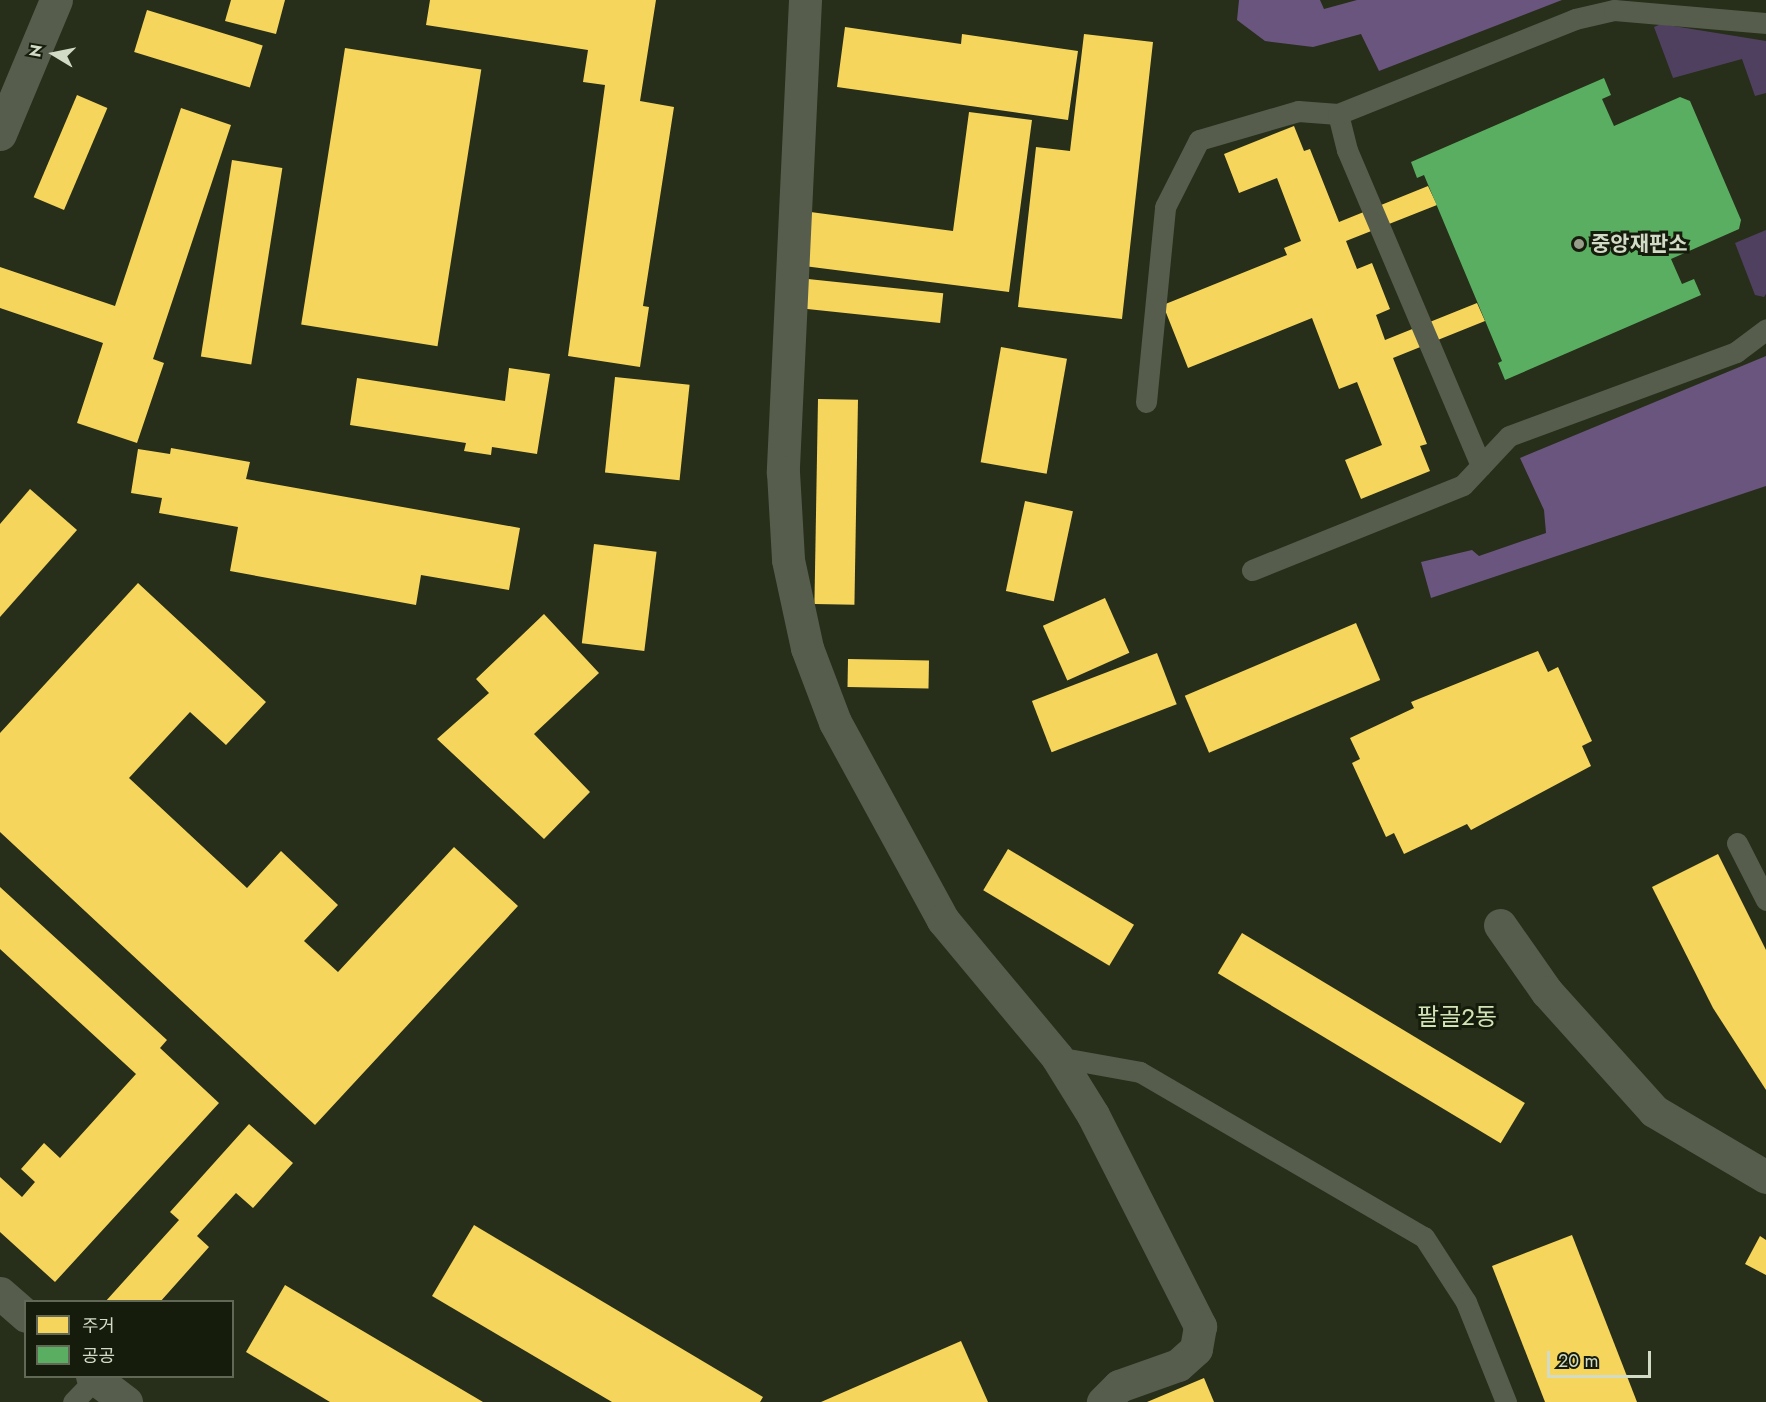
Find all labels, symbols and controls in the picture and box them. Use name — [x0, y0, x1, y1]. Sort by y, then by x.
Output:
north arrow — [24, 24, 84, 84]
text: N — [23, 43, 48, 59]
place label: 중앙재판소 — [1591, 231, 1688, 257]
marker: 중앙재판소 — [1572, 237, 1586, 251]
district label: 팔골2동 — [1417, 1003, 1497, 1031]
legend — [24, 1300, 234, 1378]
text: 주거 — [82, 1313, 115, 1339]
scale bar — [1550, 1339, 1654, 1377]
text: 공공 — [82, 1343, 115, 1369]
text: 20 m — [1558, 1348, 1598, 1374]

